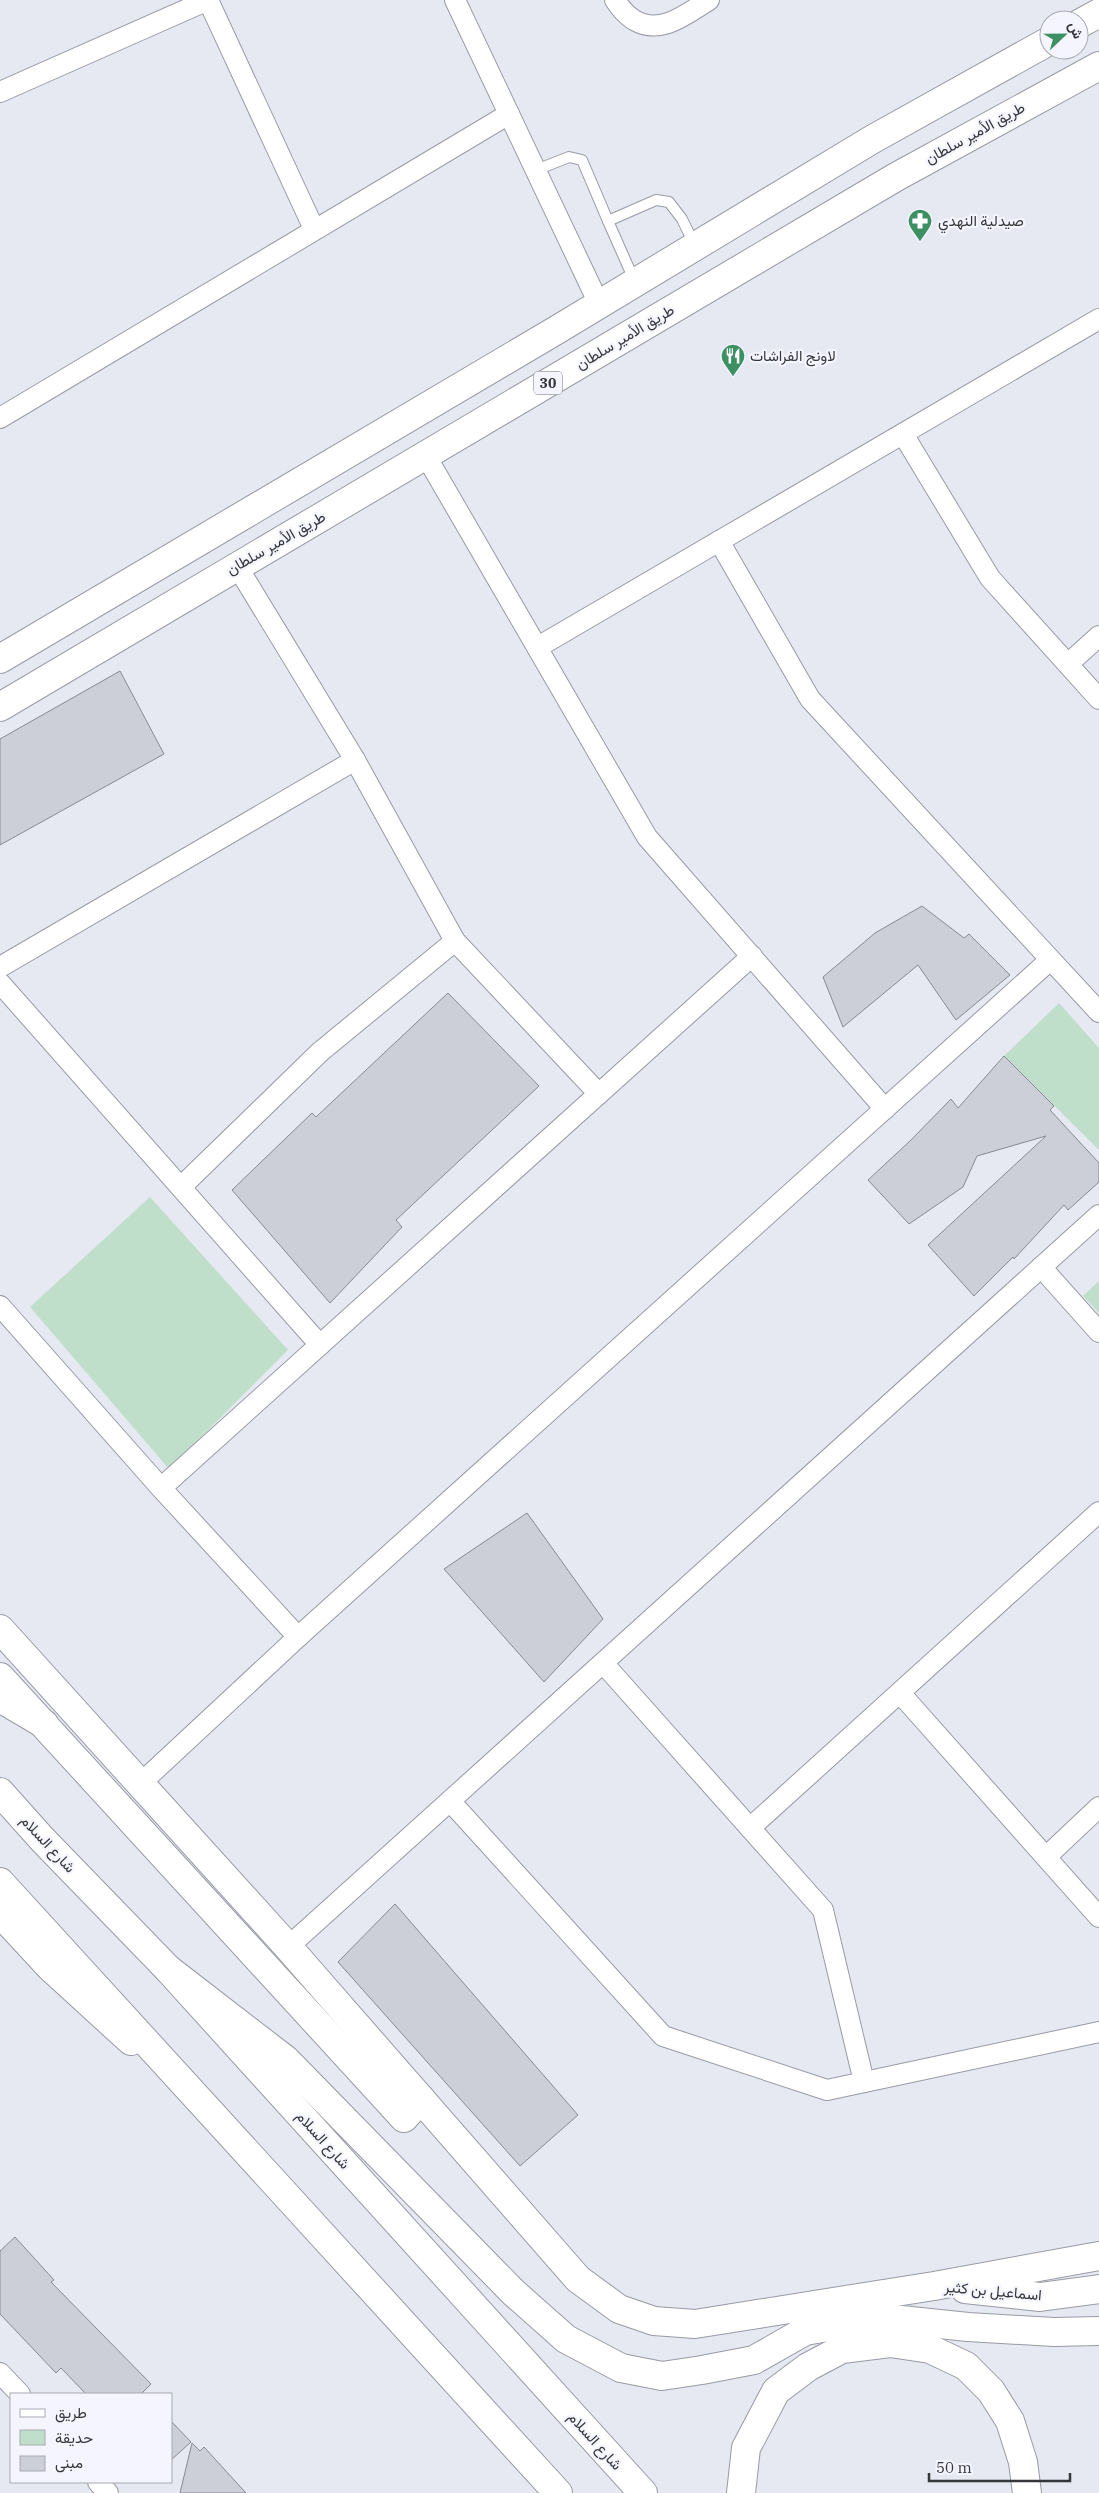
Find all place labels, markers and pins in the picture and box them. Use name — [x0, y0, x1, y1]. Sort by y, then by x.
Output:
pharmacy icon: صيدلية النهدي — [907, 208, 933, 242]
place label: صيدلية النهدي — [938, 211, 1024, 234]
restaurant icon: لاونج الفراشات — [720, 343, 746, 377]
place label: لاونج الفراشات — [750, 346, 836, 367]

